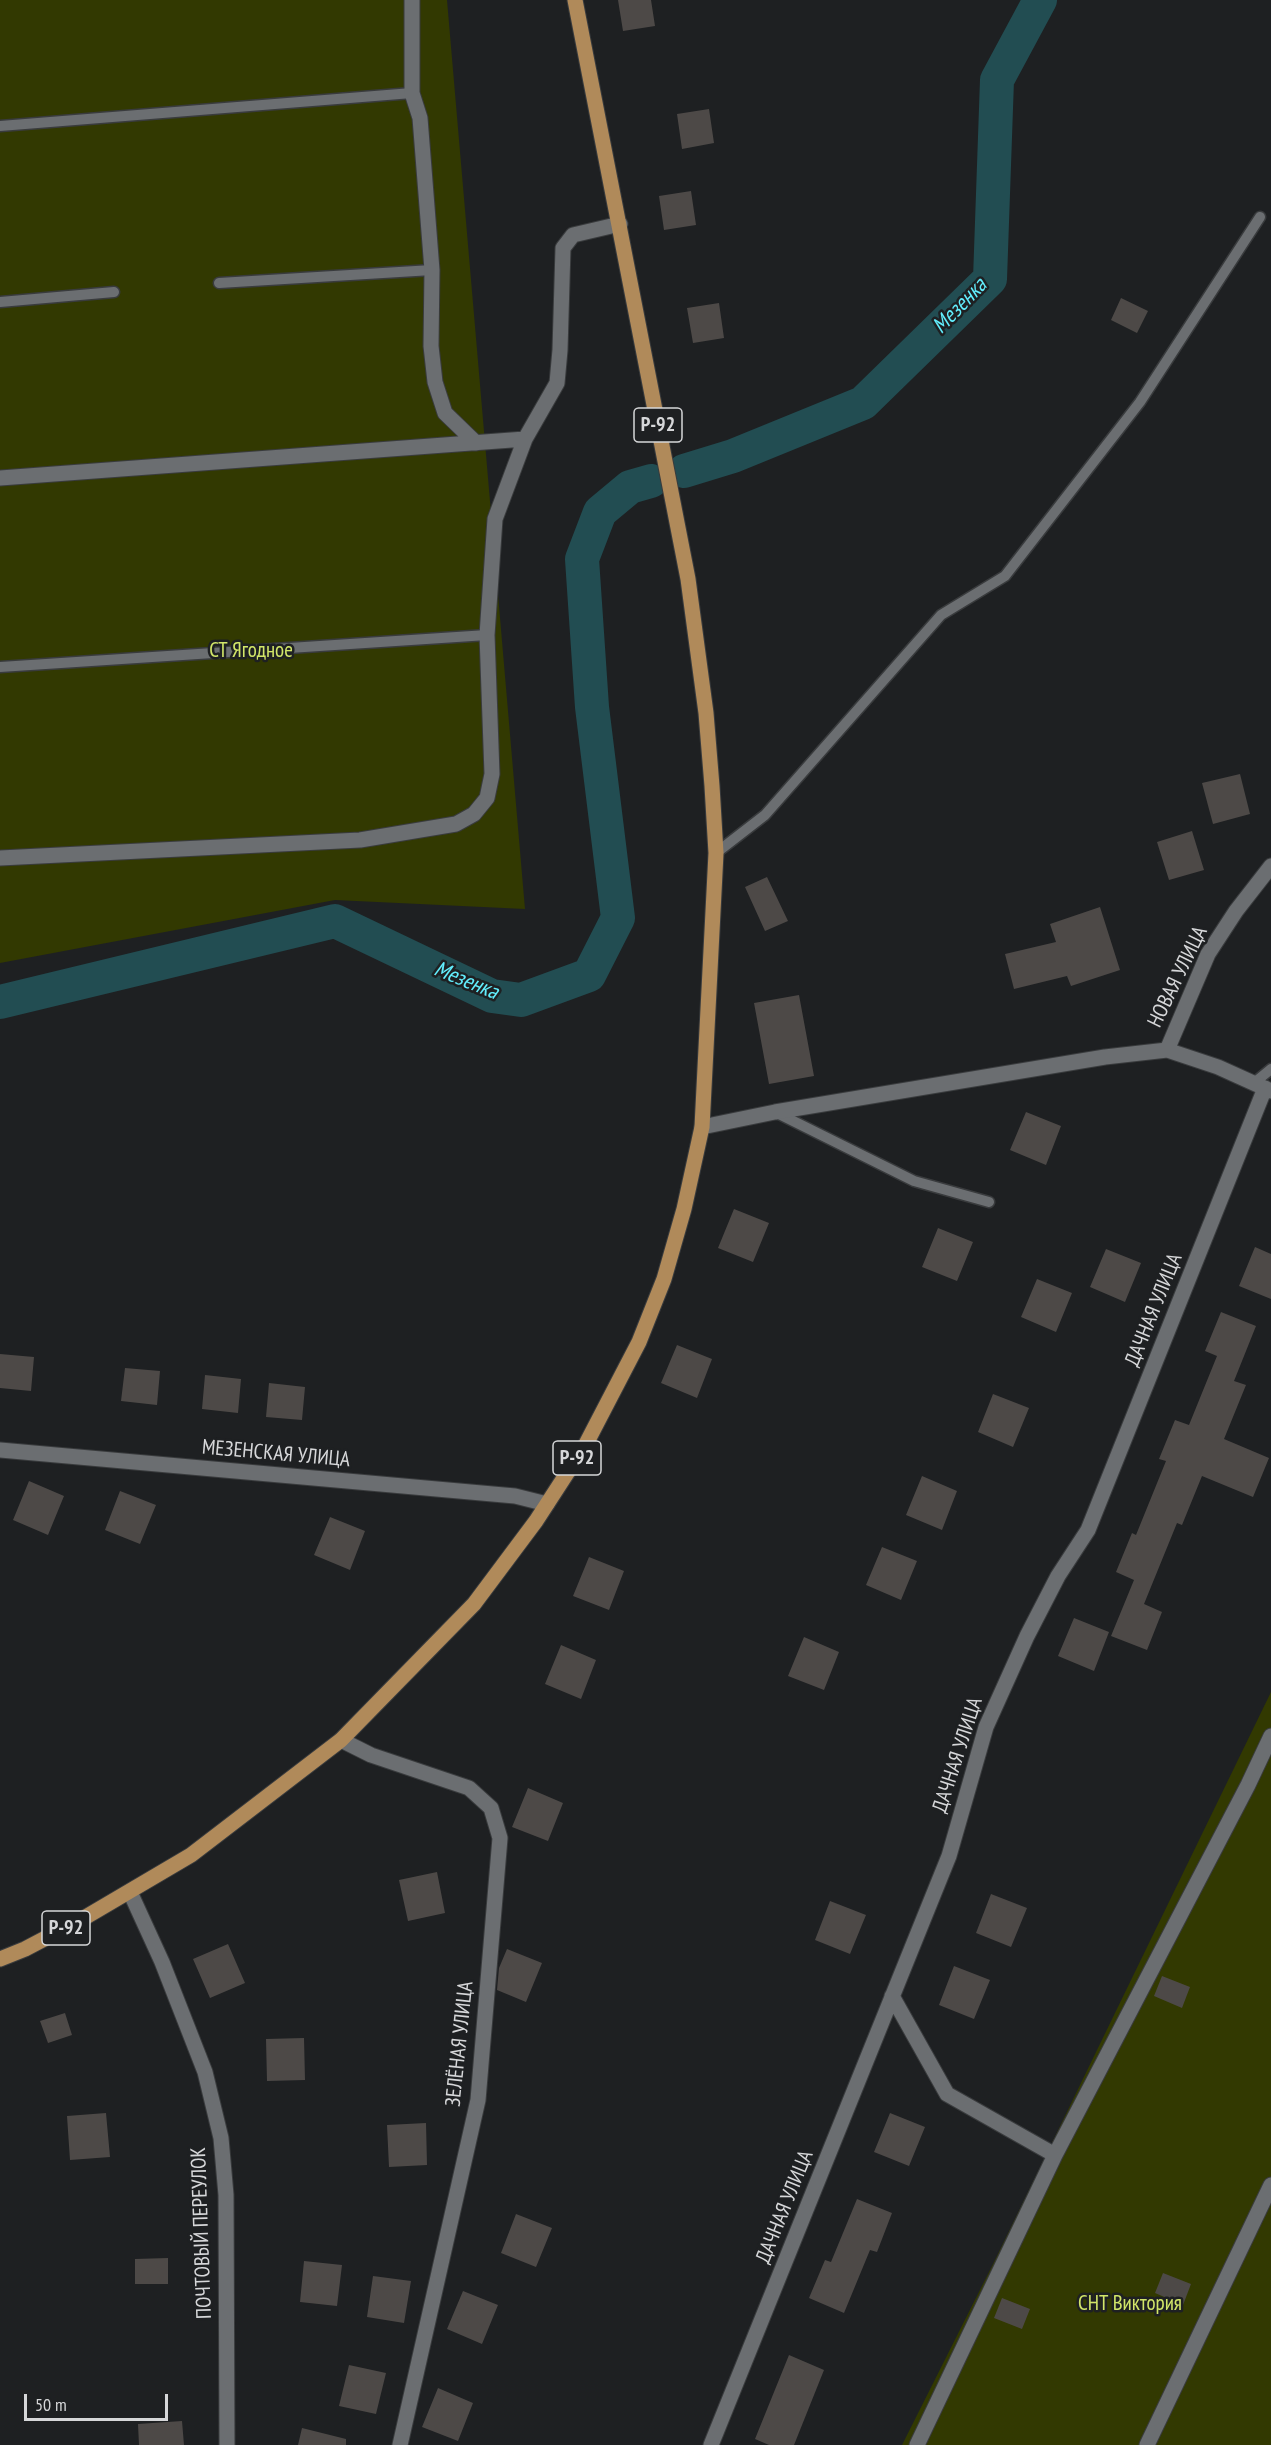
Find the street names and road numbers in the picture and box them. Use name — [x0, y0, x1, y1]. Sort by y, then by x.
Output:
road number: Р-92 — [634, 408, 682, 442]
street label: НОВАЯ УЛИЦА — [1143, 922, 1213, 1032]
street label: ДАЧНАЯ УЛИЦА — [1120, 1250, 1188, 1370]
street label: МЕЗЕНСКАЯ УЛИЦА — [201, 1435, 351, 1473]
road number: Р-92 — [553, 1441, 601, 1475]
street label: ДАЧНАЯ УЛИЦА — [928, 1694, 988, 1816]
road number: Р-92 — [42, 1911, 90, 1945]
street label: ЗЕЛЁНАЯ УЛИЦА — [441, 1980, 479, 2108]
street label: ПОЧТОВЫЙ ПЕРЕУЛОК — [186, 2147, 218, 2319]
street label: ДАЧНАЯ УЛИЦА — [751, 2147, 819, 2267]

